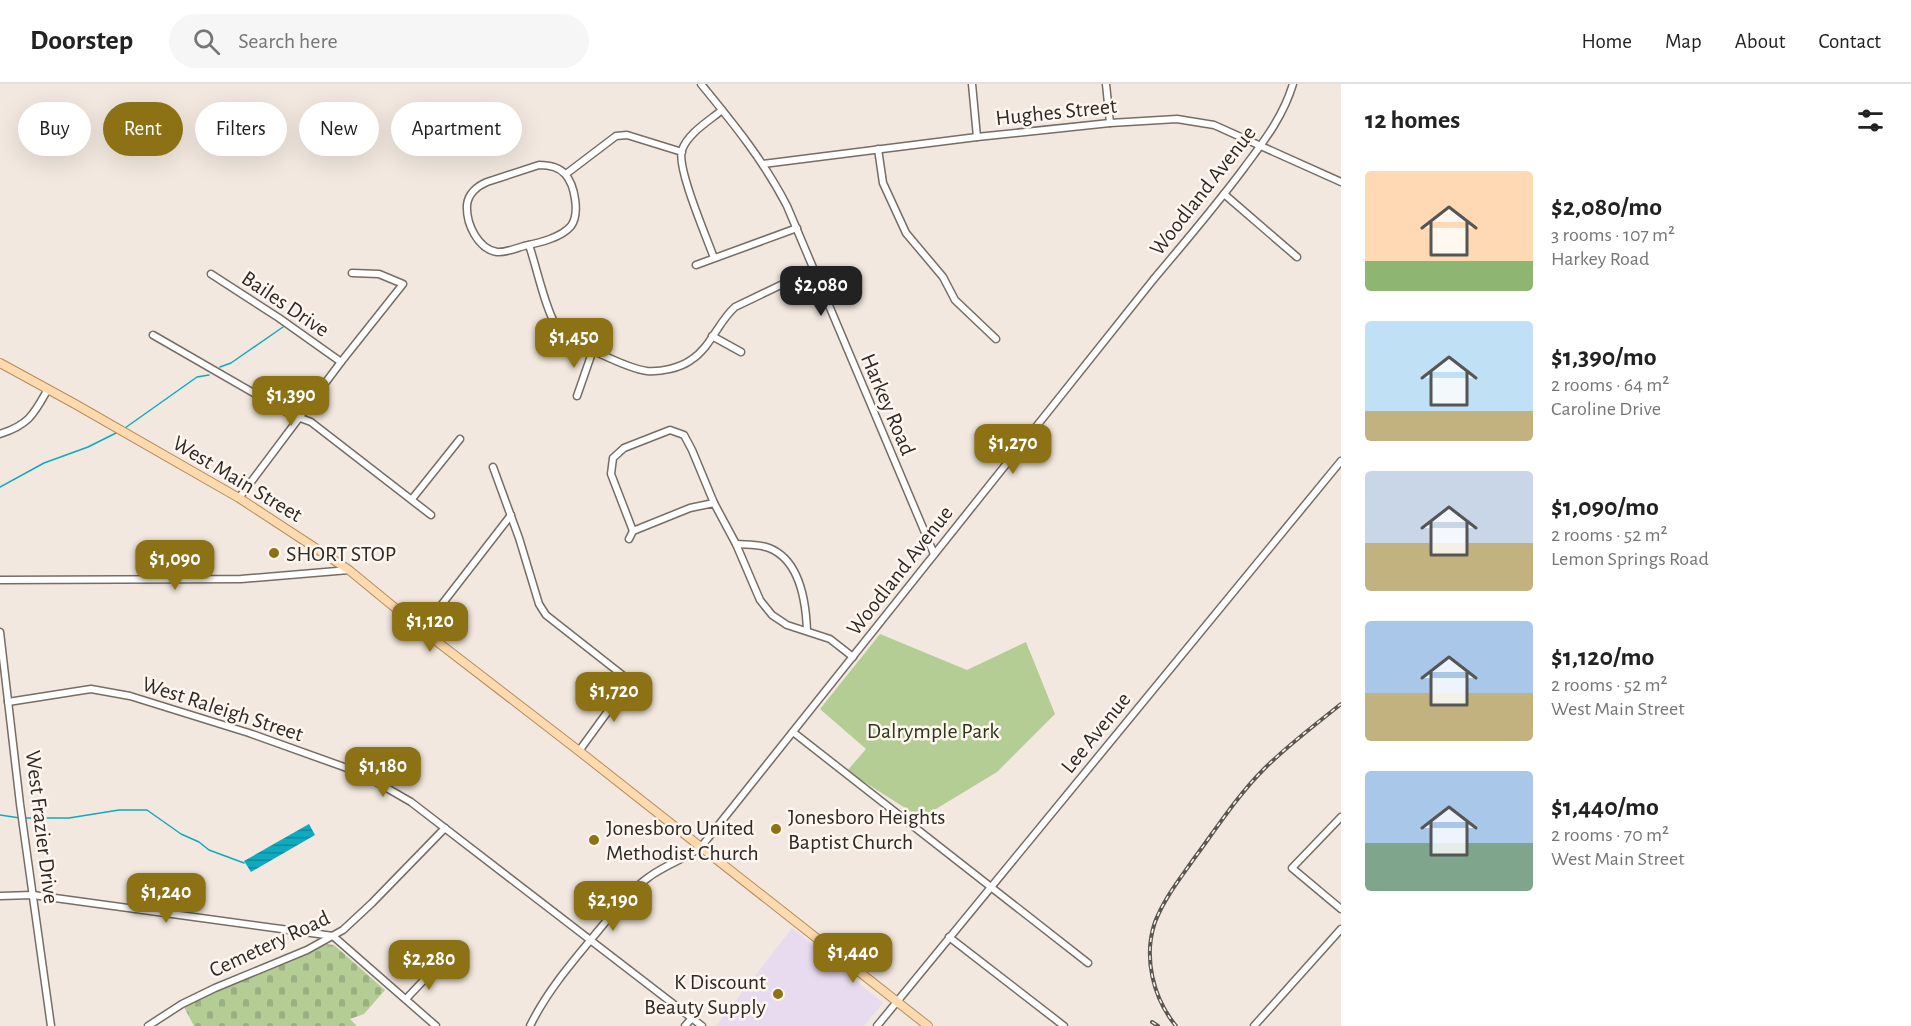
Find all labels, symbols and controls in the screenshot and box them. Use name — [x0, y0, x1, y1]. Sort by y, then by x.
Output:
search box — [169, 14, 589, 68]
icon: search — [190, 25, 223, 58]
text: Doorstep — [30, 27, 133, 55]
text: Search here — [238, 30, 338, 52]
text: Home — [1581, 31, 1632, 52]
text: Map — [1665, 31, 1702, 52]
text: About — [1735, 31, 1785, 52]
text: Contact — [1818, 31, 1881, 52]
street label: Hughes Street — [994, 95, 1118, 129]
chip: Buy — [18, 102, 91, 156]
chip: Rent — [103, 102, 183, 156]
chip: Filters — [195, 102, 287, 156]
chip: New — [299, 102, 379, 156]
chip: Apartment — [391, 102, 522, 156]
icon: filters — [1854, 104, 1887, 137]
text: 12 homes — [1365, 107, 1460, 133]
street label: Woodland Avenue — [1146, 122, 1260, 259]
text: $2,080/mo — [1551, 194, 1662, 220]
icon: home — [1413, 195, 1485, 267]
text: 3 rooms · 107 m² — [1551, 225, 1675, 245]
text: Harkey Road — [1551, 249, 1649, 269]
pin: $2,080 — [772, 266, 870, 317]
street label: Bailes Drive — [238, 267, 333, 341]
text: $2,080 — [794, 275, 848, 295]
pin: $1,450 — [525, 318, 623, 369]
text: $1,450 — [549, 327, 599, 347]
text: $1,390/mo — [1551, 344, 1657, 370]
icon: home — [1413, 345, 1485, 417]
street label: Harkey Road — [857, 350, 919, 459]
text: 2 rooms · 64 m² — [1551, 375, 1669, 395]
pin: $1,390 — [242, 376, 340, 427]
text: $1,390 — [266, 385, 316, 405]
text: Caroline Drive — [1551, 399, 1661, 419]
pin: $1,270 — [964, 424, 1062, 475]
street label: West Main Street — [169, 432, 306, 526]
text: $1,270 — [988, 433, 1038, 453]
text: $1,090/mo — [1551, 494, 1659, 520]
icon: home — [1413, 495, 1485, 567]
street label: Woodland Avenue — [843, 502, 957, 639]
text: 2 rooms · 52 m² — [1551, 525, 1668, 545]
pin: $1,090 — [126, 540, 224, 591]
place label: SHORT STOP — [286, 543, 396, 565]
marker: SHORT STOP — [267, 546, 281, 560]
text: $1,090 — [149, 549, 201, 569]
text: Lemon Springs Road — [1551, 549, 1709, 569]
pin: $1,120 — [381, 602, 479, 653]
text: $1,120 — [406, 611, 454, 631]
text: $1,120/mo — [1551, 644, 1654, 670]
icon: home — [1413, 645, 1485, 717]
pin: $1,720 — [565, 672, 663, 723]
street label: West Raleigh Street — [139, 673, 306, 745]
text: 2 rooms · 52 m² — [1551, 675, 1668, 695]
text: $1,720 — [589, 681, 639, 701]
street label: Lee Avenue — [1057, 688, 1135, 777]
text: West Main Street — [1551, 699, 1685, 719]
park label: Dalrymple Park — [867, 720, 999, 742]
pin: $1,180 — [334, 747, 432, 798]
street label: West Frazier Drive — [22, 749, 62, 905]
text: $1,180 — [359, 756, 407, 776]
text: $1,440/mo — [1551, 794, 1659, 820]
icon: home — [1413, 795, 1485, 867]
place label: Jonesboro Heights Baptist Church — [788, 806, 945, 853]
place label: Jonesboro United Methodist Church — [606, 817, 759, 864]
marker: Jonesboro Heights Baptist Church — [769, 822, 783, 836]
text: 2 rooms · 70 m² — [1551, 825, 1669, 845]
marker: Jonesboro United Methodist Church — [587, 833, 601, 847]
text: West Main Street — [1551, 849, 1685, 869]
pin: $1,240 — [117, 873, 215, 924]
pin: $2,190 — [564, 881, 662, 932]
text: $1,240 — [141, 882, 191, 902]
text: $2,190 — [588, 890, 638, 910]
street label: Cemetery Road — [206, 906, 333, 981]
pin: $1,440 — [804, 933, 902, 984]
pin: $2,280 — [380, 940, 478, 991]
text: $1,440 — [827, 942, 879, 962]
text: $2,280 — [403, 949, 455, 969]
place label: K Discount Beauty Supply — [644, 971, 767, 1018]
marker: K Discount Beauty Supply — [771, 987, 785, 1001]

